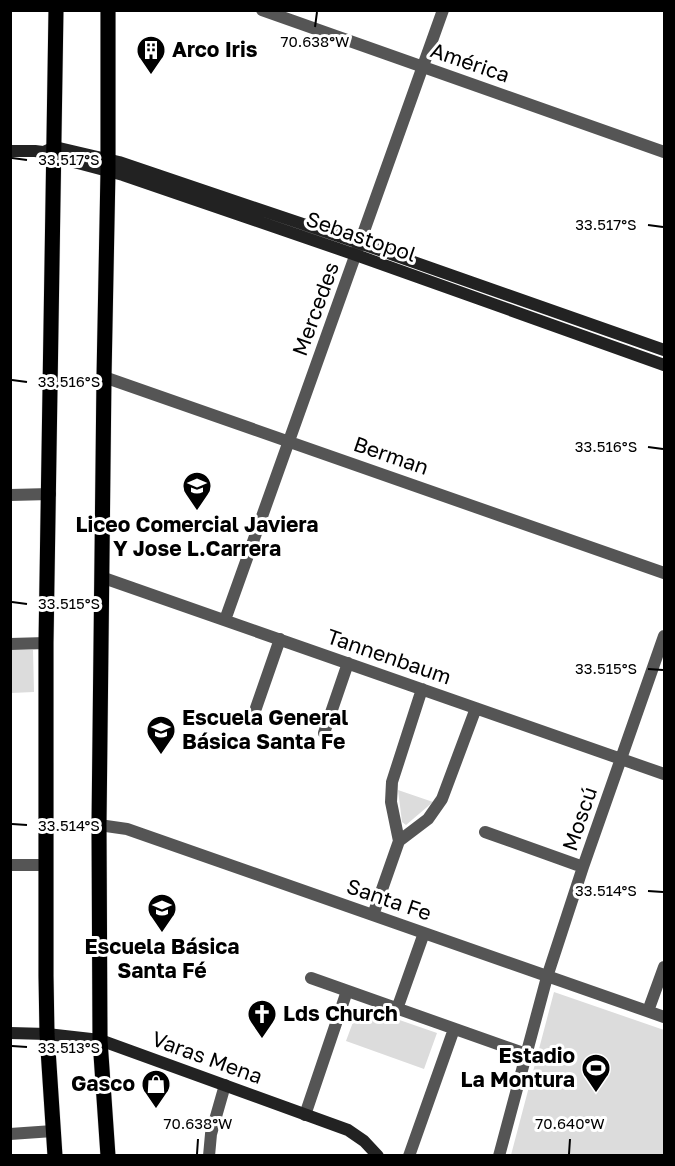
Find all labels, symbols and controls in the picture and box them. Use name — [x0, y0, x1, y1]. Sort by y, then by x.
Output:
text: 70.638°W — [280, 32, 350, 50]
building icon: Arco Iris — [135, 34, 167, 76]
place label: Arco Iris — [172, 36, 258, 62]
street label: América — [427, 36, 513, 88]
text: 33.517°S — [38, 150, 100, 168]
street label: Sebastopol — [303, 205, 420, 267]
text: 33.517°S — [575, 215, 637, 233]
street label: Mercedes — [286, 258, 344, 359]
text: 33.516°S — [38, 372, 100, 390]
street label: Berman — [350, 430, 432, 480]
text: 33.516°S — [575, 437, 637, 455]
school or university icon: Liceo Comercial Javiera Y Jose L.Carrera — [181, 470, 213, 512]
place label: Liceo Comercial Javiera Y Jose L.Carrera — [75, 511, 319, 561]
text: 33.515°S — [38, 594, 100, 612]
street label: Tannenbaum — [324, 623, 455, 690]
text: 33.515°S — [575, 659, 637, 677]
place label: Escuela General Básica Santa Fe — [182, 704, 348, 754]
school or university icon: Escuela General Básica Santa Fe — [145, 714, 177, 756]
street label: Moscú — [556, 783, 602, 854]
text: 33.514°S — [38, 816, 100, 834]
street label: Santa Fe — [343, 872, 435, 926]
text: 33.514°S — [575, 881, 637, 899]
school or university icon: Escuela Básica Santa Fé — [146, 892, 178, 934]
place label: Escuela Básica Santa Fé — [84, 933, 240, 983]
church icon: Lds Church — [246, 998, 278, 1040]
place label: Lds Church — [283, 1000, 398, 1026]
street label: Varas Mena — [148, 1025, 266, 1089]
text: 33.513°S — [38, 1038, 100, 1056]
place label: Estadio La Montura — [460, 1042, 575, 1092]
sports icon: Estadio La Montura — [580, 1052, 612, 1094]
shop icon: Gasco — [140, 1068, 172, 1110]
place label: Gasco — [71, 1070, 135, 1096]
text: 70.638°W — [163, 1114, 233, 1132]
text: 70.640°W — [535, 1114, 605, 1132]

